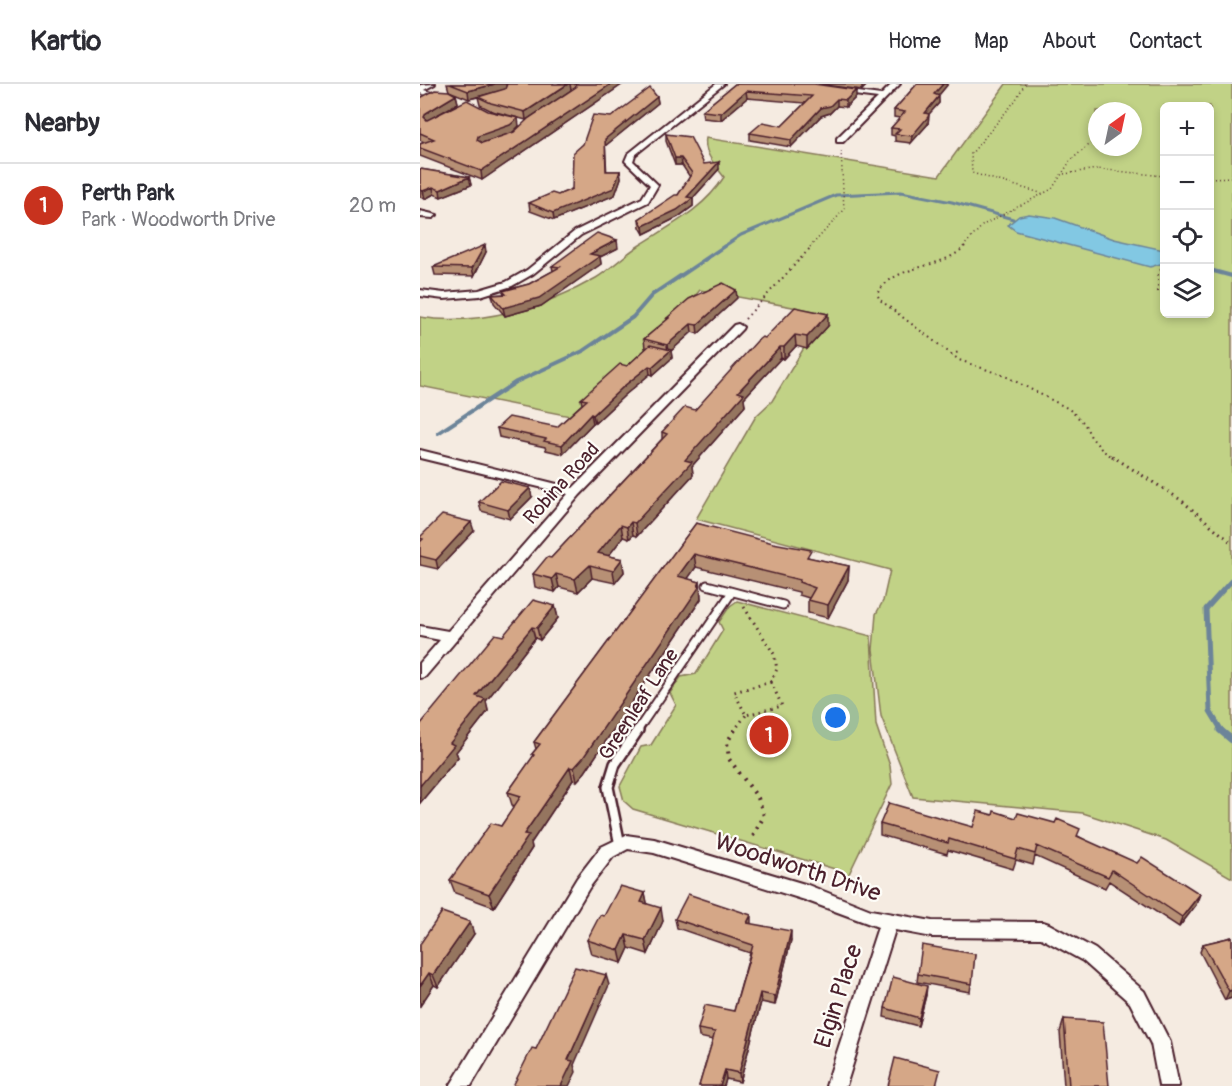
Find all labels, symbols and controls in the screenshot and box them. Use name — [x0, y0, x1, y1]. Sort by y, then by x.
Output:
text: Kartio — [30, 24, 101, 59]
text: Home — [888, 28, 941, 55]
text: Map — [974, 28, 1009, 55]
text: About — [1042, 28, 1096, 55]
text: Contact — [1129, 28, 1202, 55]
north arrow — [1088, 102, 1142, 156]
map controls — [1160, 102, 1214, 318]
button: + — [1160, 102, 1214, 156]
text: Nearby — [24, 107, 100, 139]
button: − — [1160, 156, 1214, 210]
text: Perth Park — [81, 179, 174, 207]
text: 1 — [40, 193, 47, 218]
text: 20 m — [349, 193, 396, 218]
text: Park · Woodworth Drive — [81, 207, 275, 232]
button: locate — [1160, 210, 1214, 264]
button: layers — [1160, 264, 1214, 318]
street label: Robina Road — [518, 437, 605, 530]
street label: Greenleaf Lane — [593, 644, 684, 765]
your location — [821, 703, 850, 732]
pin: 1 — [750, 712, 788, 758]
street label: Woodworth Drive — [711, 827, 885, 908]
street label: Elgin Place — [808, 941, 869, 1052]

